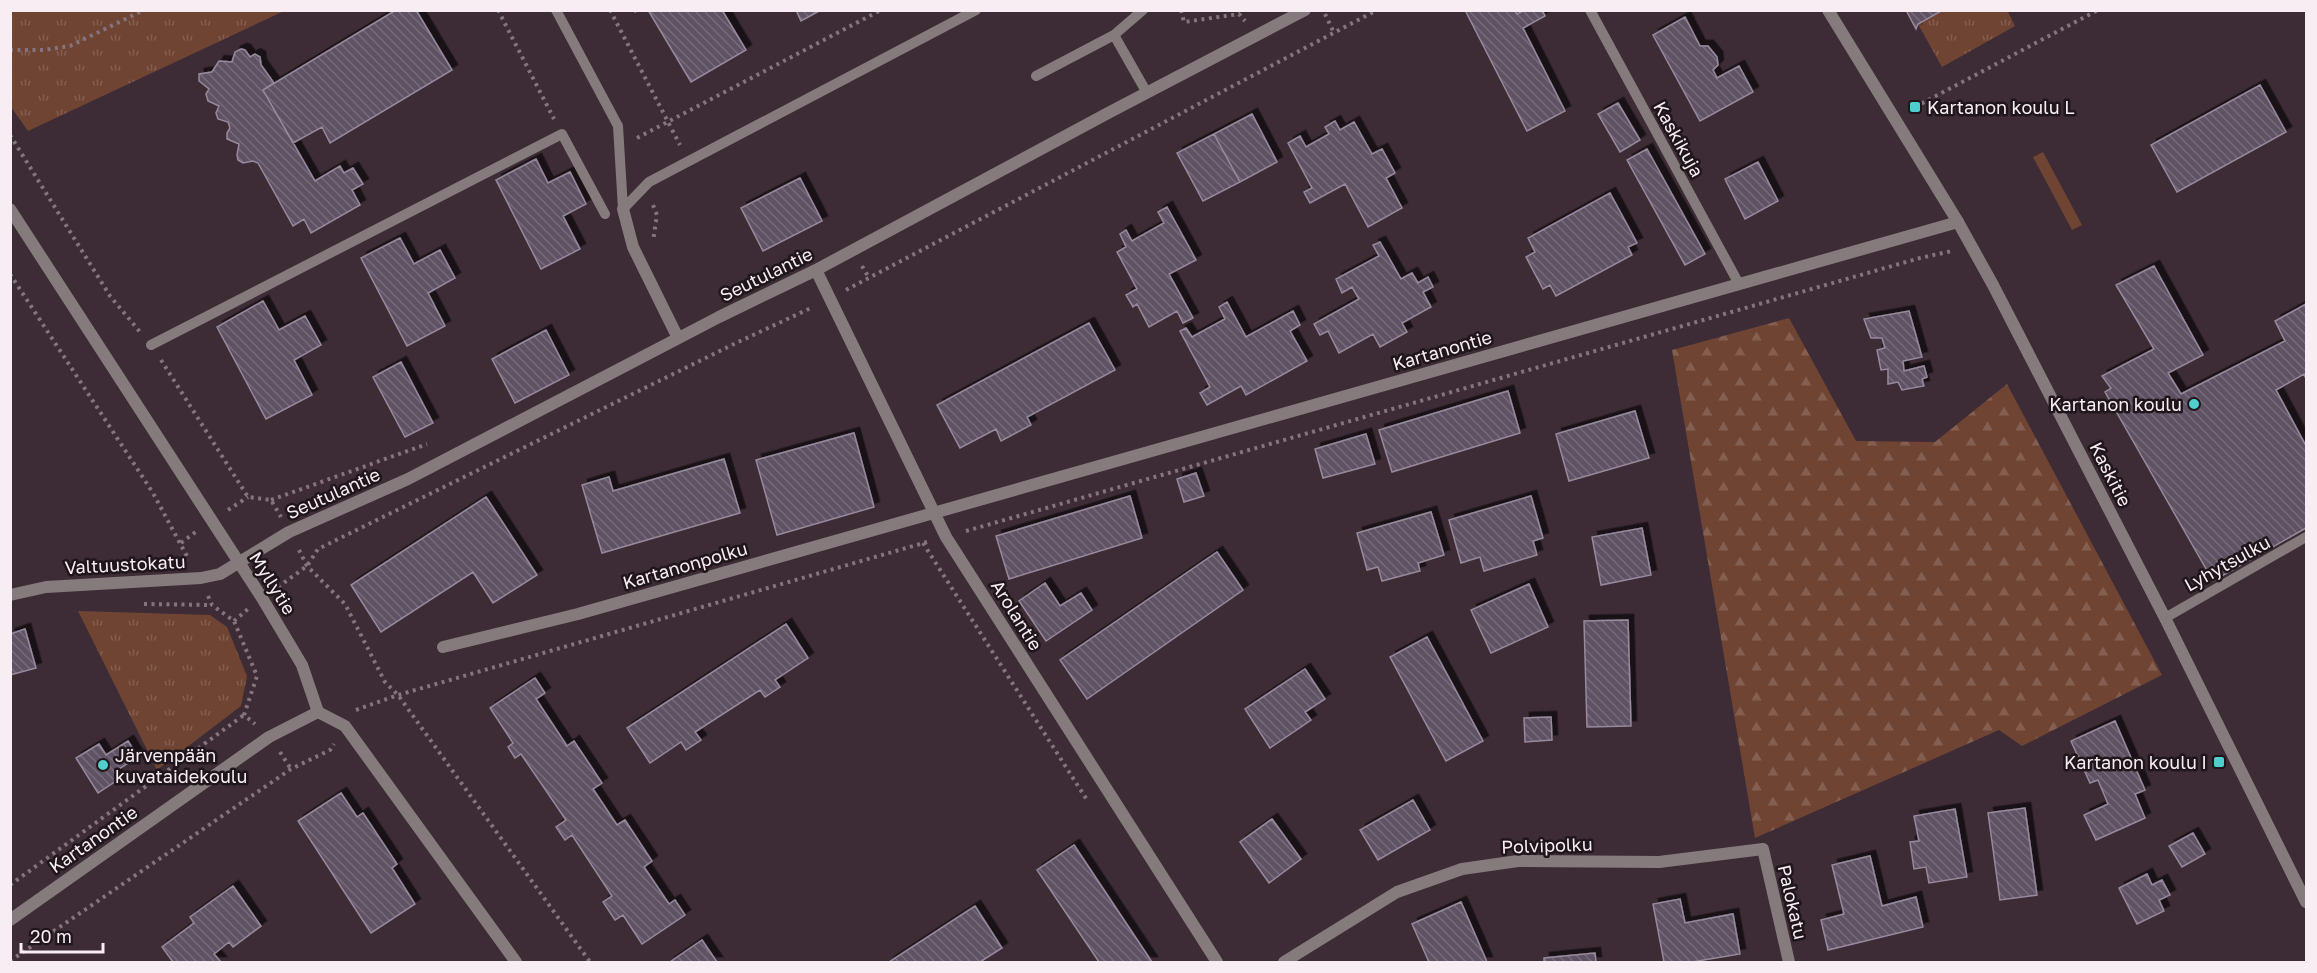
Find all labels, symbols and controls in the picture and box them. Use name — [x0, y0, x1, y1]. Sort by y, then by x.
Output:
place label: Kartanon koulu L — [1927, 96, 2075, 118]
street label: Kaskikuja — [1649, 97, 1709, 181]
marker: Kartanon koulu L — [1908, 100, 1922, 114]
street label: Seutulantie — [716, 242, 816, 306]
street label: Kartanontie — [1390, 325, 1494, 375]
place label: Kartanon koulu — [2049, 393, 2182, 415]
marker: Kartanon koulu — [2187, 397, 2201, 411]
street label: Kaskitie — [2085, 438, 2137, 510]
street label: Seutulantie — [283, 463, 383, 523]
street label: Lyhytsulku — [2180, 530, 2274, 596]
street label: Kartanonpolku — [620, 537, 750, 593]
street label: Myllytie — [245, 548, 301, 618]
street label: Valtuustokatu — [64, 550, 186, 578]
street label: Arolantie — [987, 576, 1047, 654]
place label: Järvenpään kuvataidekoulu — [115, 744, 247, 787]
place label: Kartanon koulu I — [2064, 751, 2207, 773]
marker: Kartanon koulu I — [2212, 755, 2226, 769]
marker: Järvenpään kuvataidekoulu — [96, 758, 110, 772]
street label: Kartanontie — [45, 801, 141, 877]
street label: Polvipolku — [1501, 832, 1593, 858]
street label: Palokatu — [1774, 862, 1812, 942]
scale bar — [21, 916, 104, 954]
text: 20 m — [30, 925, 72, 947]

